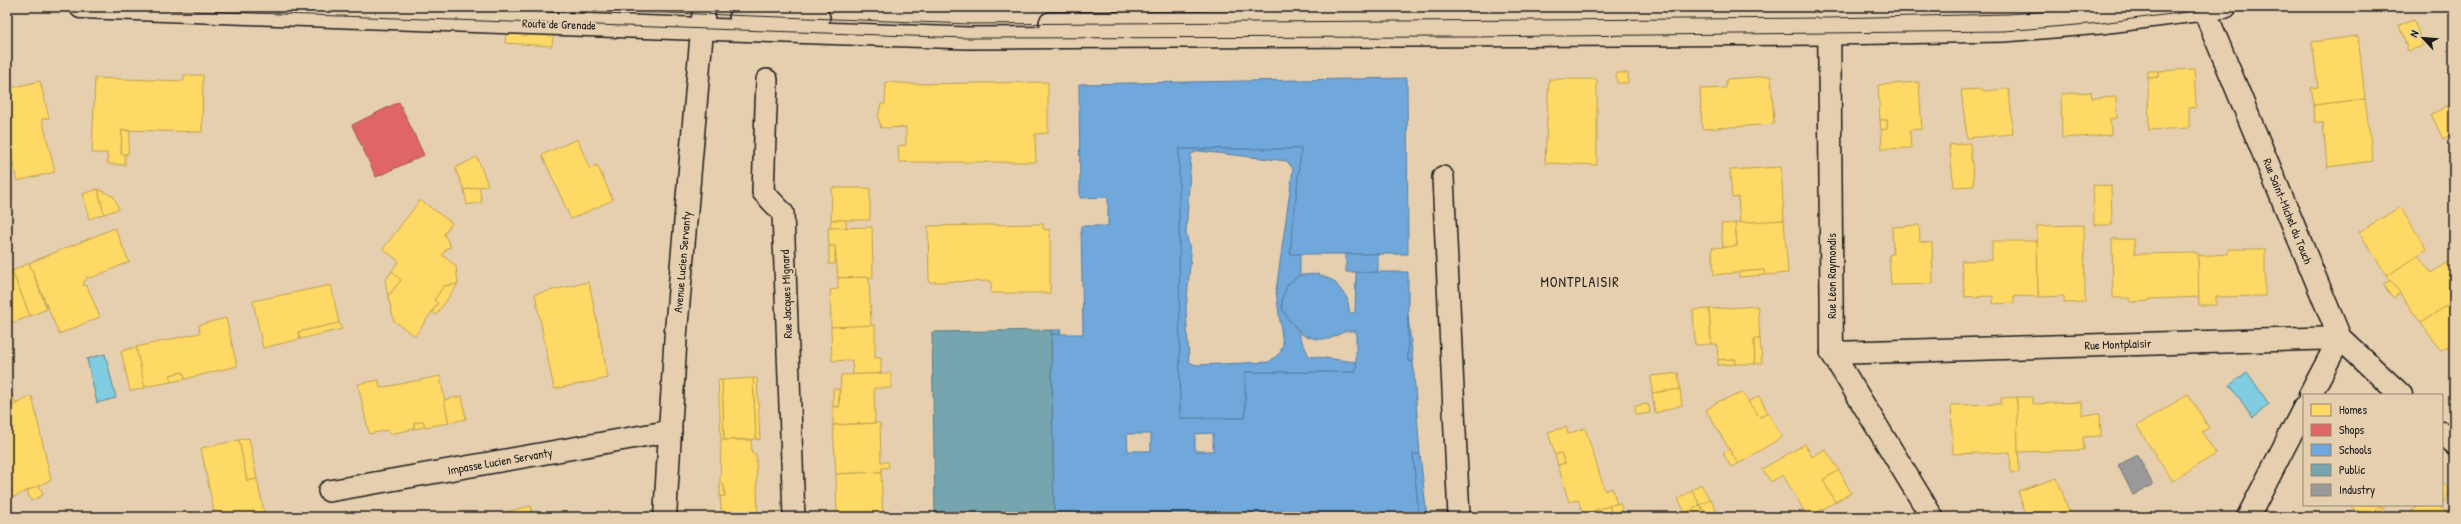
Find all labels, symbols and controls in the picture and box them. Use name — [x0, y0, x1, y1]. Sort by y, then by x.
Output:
street label: Route de Grenade — [522, 14, 596, 34]
north arrow — [2403, 18, 2443, 58]
text: N — [2406, 28, 2422, 39]
street label: Rue Saint-Michel du Touch — [2259, 156, 2317, 266]
street label: Avenue Lucien Servanty — [669, 211, 695, 313]
street label: Rue Léon Raymondis — [1823, 233, 1840, 319]
street label: Rue Jacques Mignard — [776, 249, 796, 339]
district label: MONTPLAISIR — [1540, 272, 1620, 291]
street label: Rue Montplaisir — [2084, 334, 2152, 354]
legend — [2303, 394, 2443, 506]
text: Homes — [2339, 401, 2367, 418]
text: Shops — [2339, 421, 2365, 438]
text: Schools — [2339, 441, 2372, 458]
street label: Impasse Lucien Servanty — [446, 443, 554, 479]
text: Public — [2339, 461, 2365, 478]
text: Industry — [2339, 481, 2375, 498]

